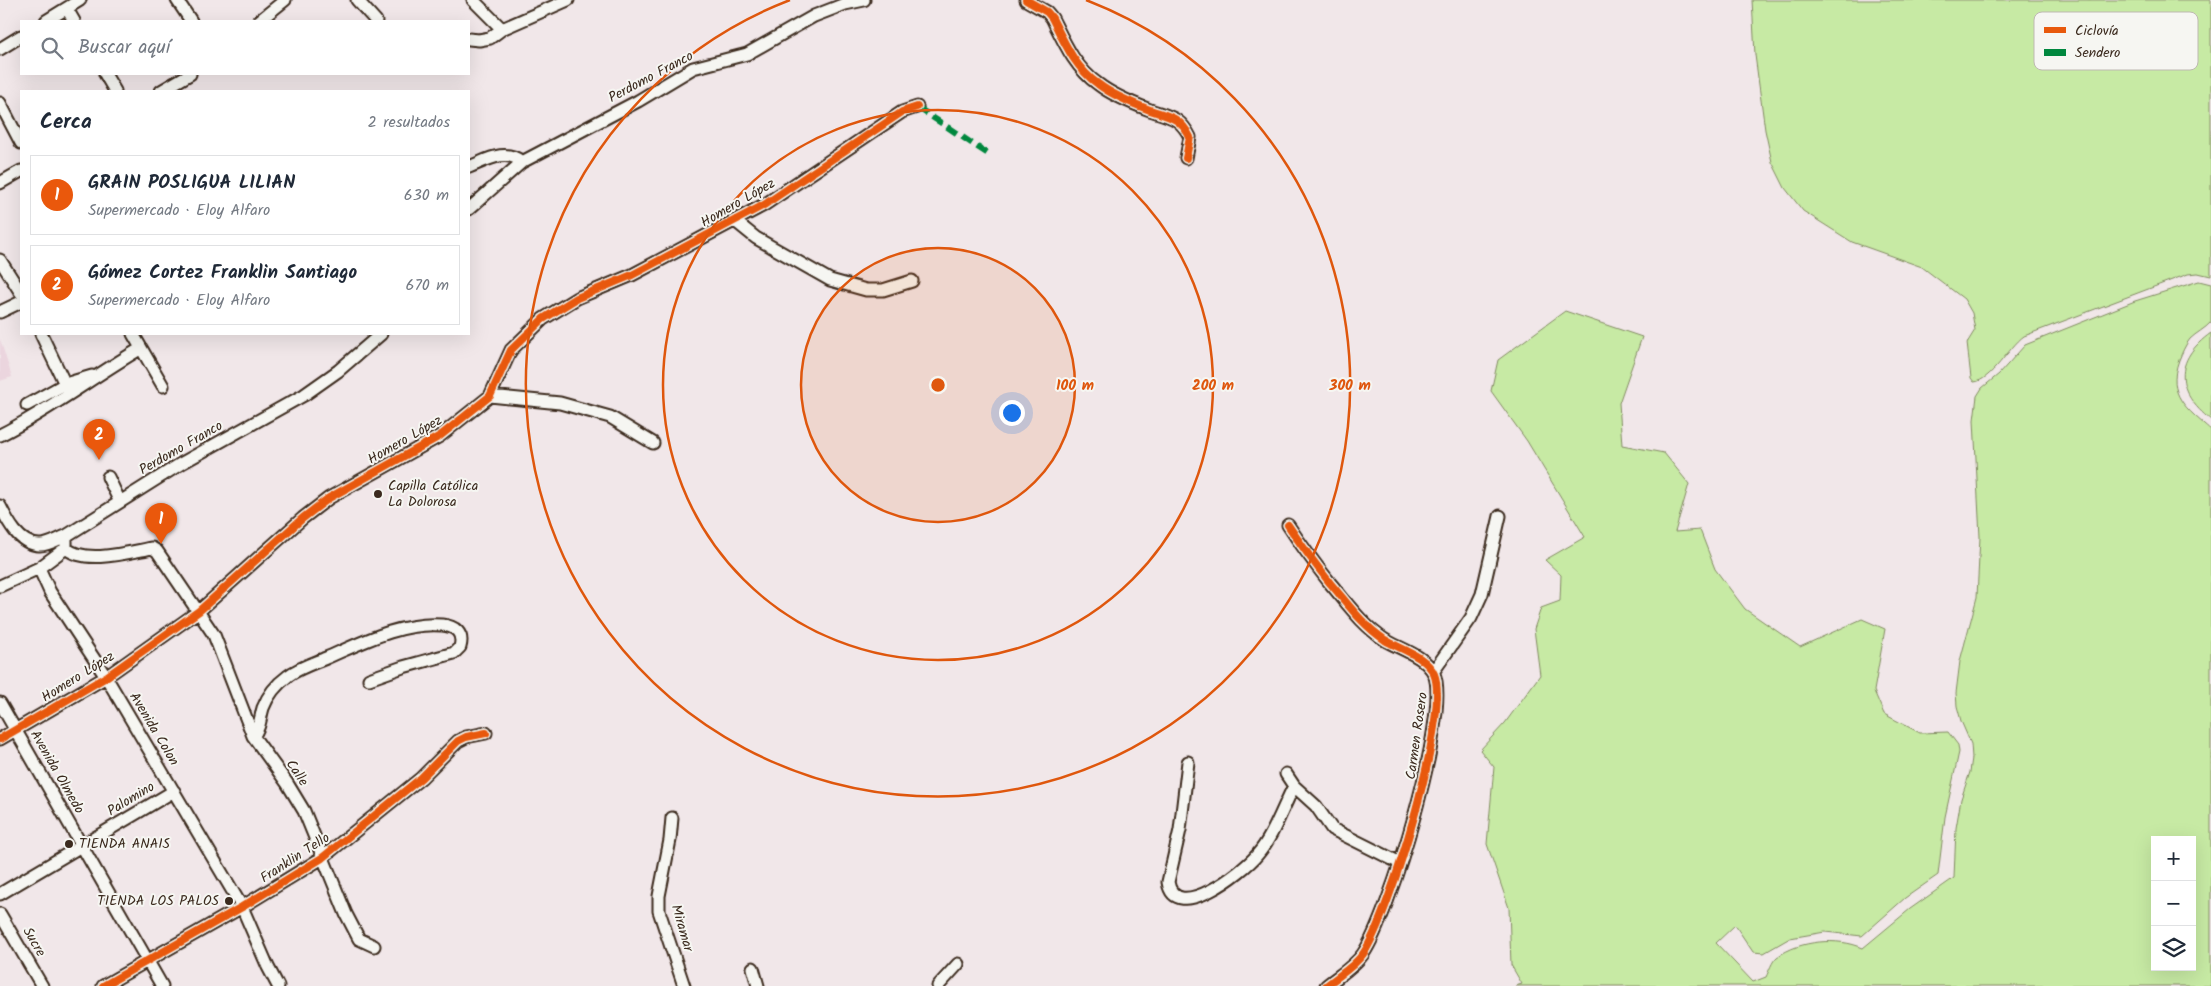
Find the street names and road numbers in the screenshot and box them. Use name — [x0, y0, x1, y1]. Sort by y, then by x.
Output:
street label: Perdomo Franco — [605, 45, 697, 109]
street label: Homero López — [697, 173, 779, 233]
street label: Homero López — [364, 410, 446, 470]
street label: Perdomo Franco — [135, 415, 227, 481]
street label: Homero López — [37, 646, 119, 708]
street label: Avenida Colon — [123, 688, 185, 770]
street label: Carmen Rosero — [1400, 691, 1434, 781]
street label: Avenida Olmedo — [24, 726, 90, 818]
street label: Calle — [280, 755, 314, 791]
street label: Palomino — [103, 776, 159, 822]
street label: Franklin Tello — [256, 827, 334, 889]
street label: Miramar — [665, 902, 700, 955]
street label: Sucre — [17, 923, 52, 962]

